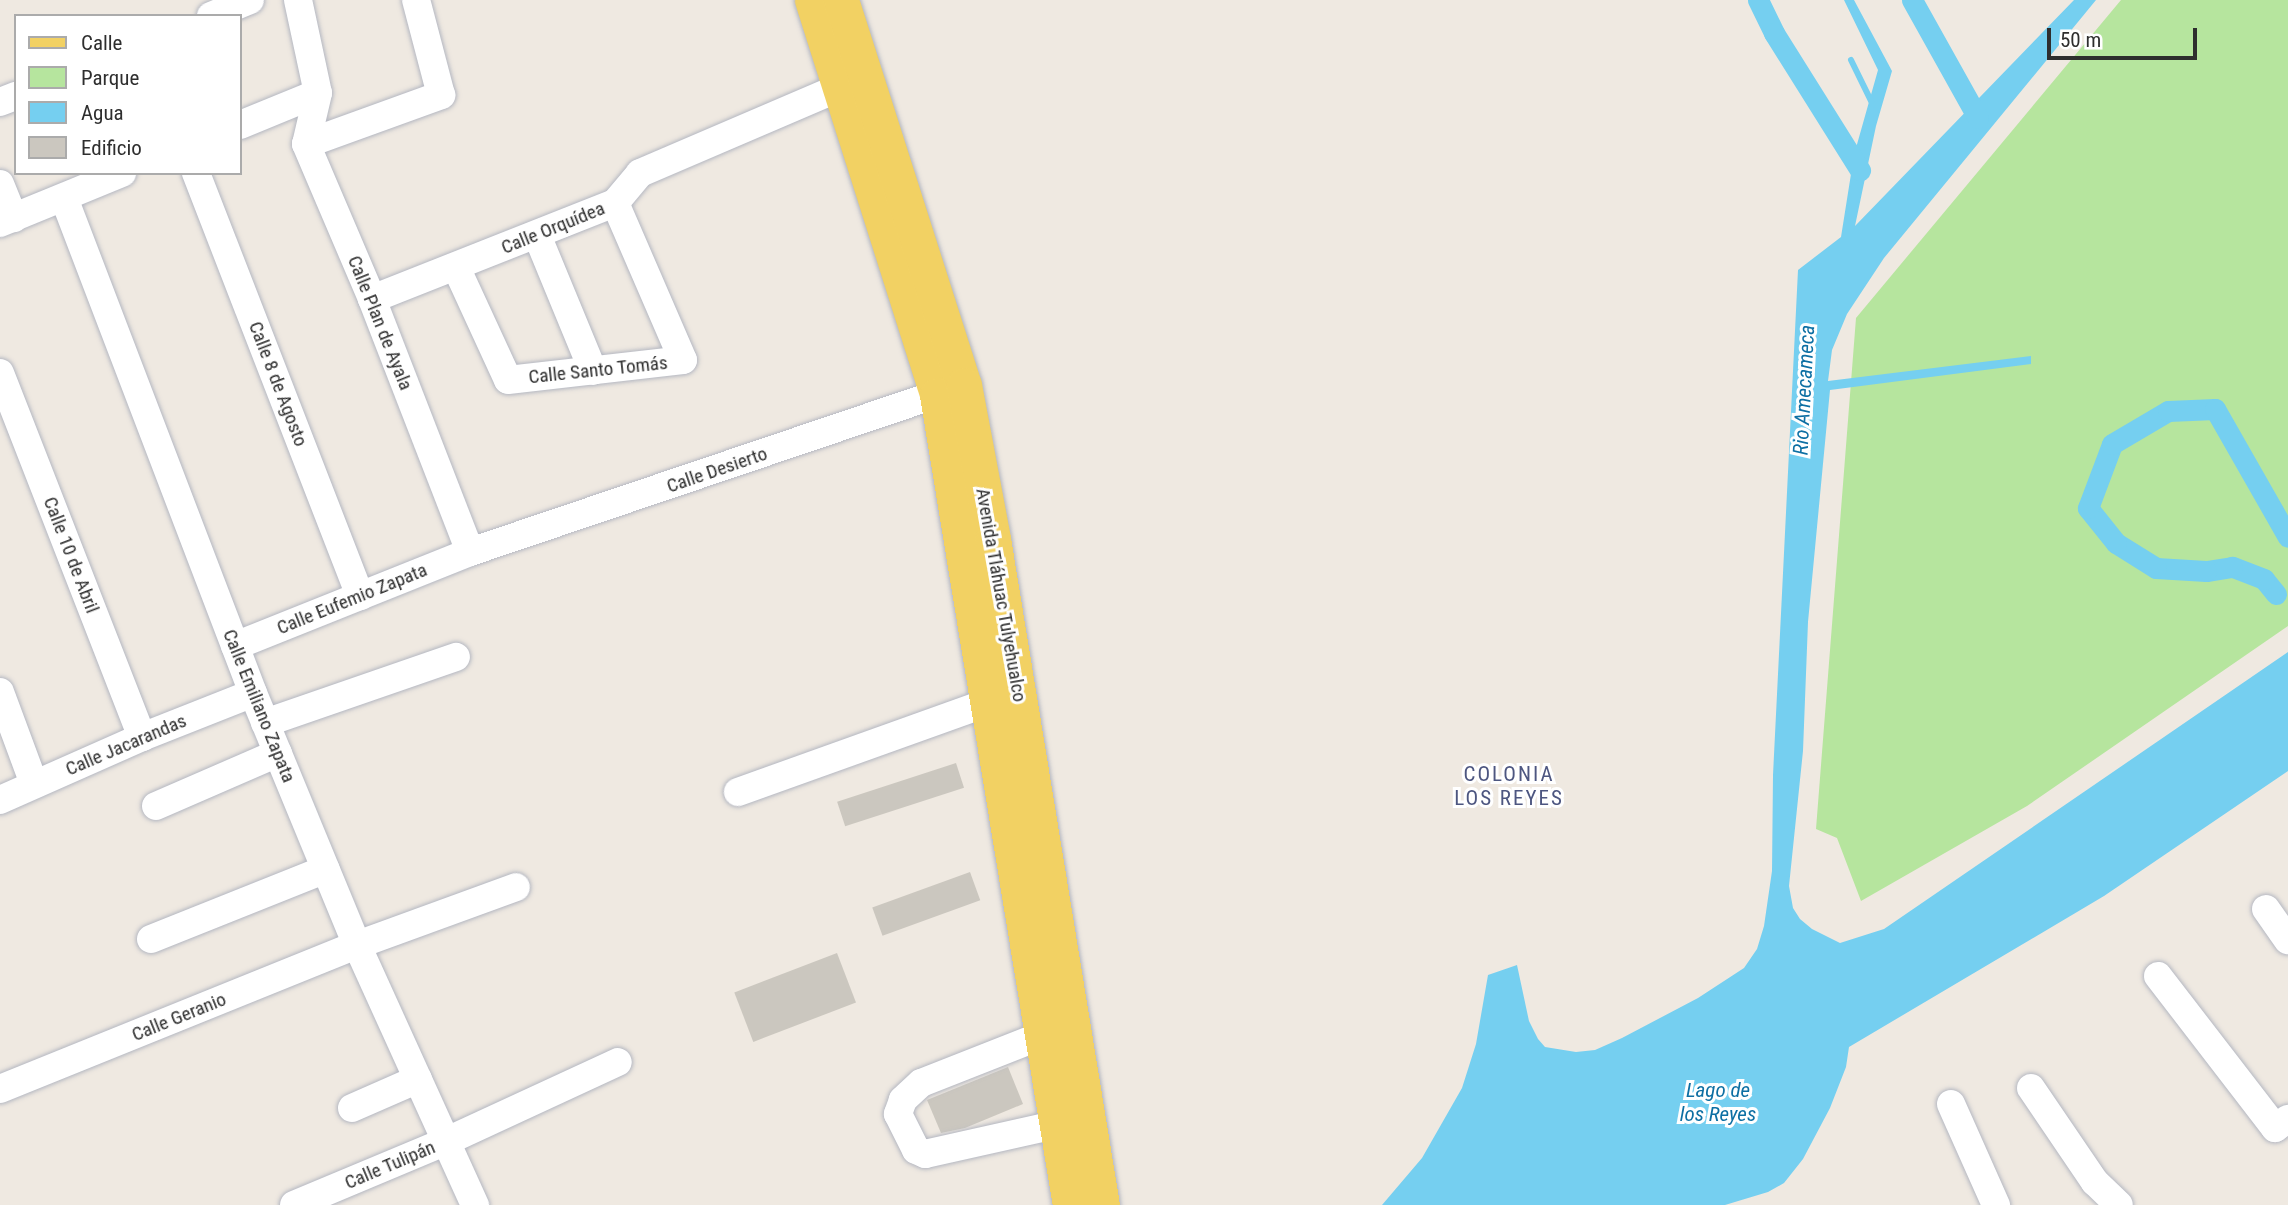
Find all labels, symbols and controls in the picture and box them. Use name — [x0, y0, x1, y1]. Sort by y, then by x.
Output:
legend — [14, 14, 242, 175]
scale bar — [2050, 14, 2200, 58]
text: 50 m — [2060, 28, 2101, 52]
text: Calle — [81, 31, 122, 55]
text: Parque — [81, 66, 139, 90]
text: Agua — [81, 101, 124, 125]
text: Edificio — [81, 136, 142, 160]
street label: Calle Orquídea — [498, 197, 608, 259]
street label: Calle Plan de Ayala — [343, 252, 417, 394]
street label: Calle 8 de Agosto — [244, 318, 312, 450]
water label: Rio Amecameca — [1788, 324, 1820, 456]
street label: Calle Santo Tomás — [527, 351, 669, 389]
street label: Calle Desierto — [664, 442, 770, 498]
street label: Avenida Tláhuac Tulyehualco — [971, 486, 1031, 704]
street label: Calle 10 de Abril — [38, 494, 104, 616]
street label: Calle Eufemio Zapata — [274, 558, 430, 640]
street label: Calle Emiliano Zapata — [218, 626, 300, 786]
street label: Calle Jacarandas — [62, 709, 190, 781]
district label: COLONIA LOS REYES — [1455, 761, 1563, 811]
street label: Calle Geranio — [129, 988, 229, 1046]
water label: Lago de los Reyes — [1680, 1077, 1756, 1127]
street label: Calle Tulipán — [341, 1136, 439, 1194]

